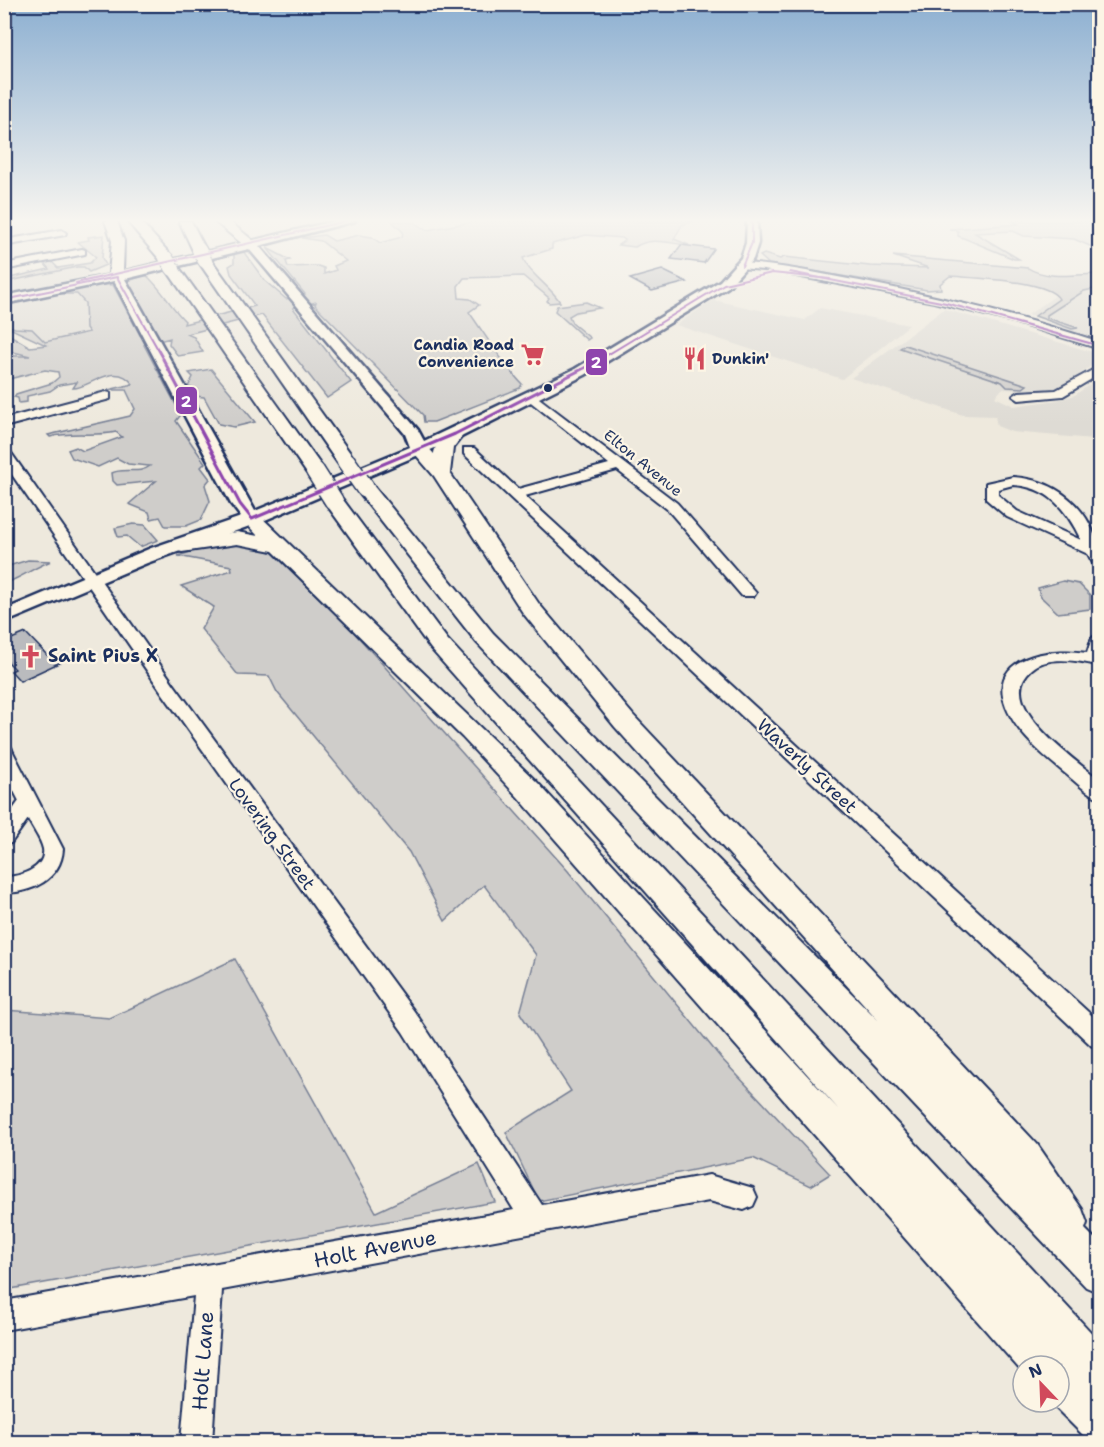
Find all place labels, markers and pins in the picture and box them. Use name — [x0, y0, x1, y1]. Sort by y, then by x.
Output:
place label: Candia Road Convenience — [414, 335, 514, 372]
supermarket icon: Candia Road Convenience — [519, 341, 545, 367]
restaurant icon: Dunkin' — [681, 346, 707, 372]
place label: Dunkin' — [712, 349, 769, 369]
unlabelled marker — [542, 382, 554, 394]
church icon: Saint Pius X — [17, 643, 43, 669]
place label: Saint Pius X — [48, 644, 158, 668]

